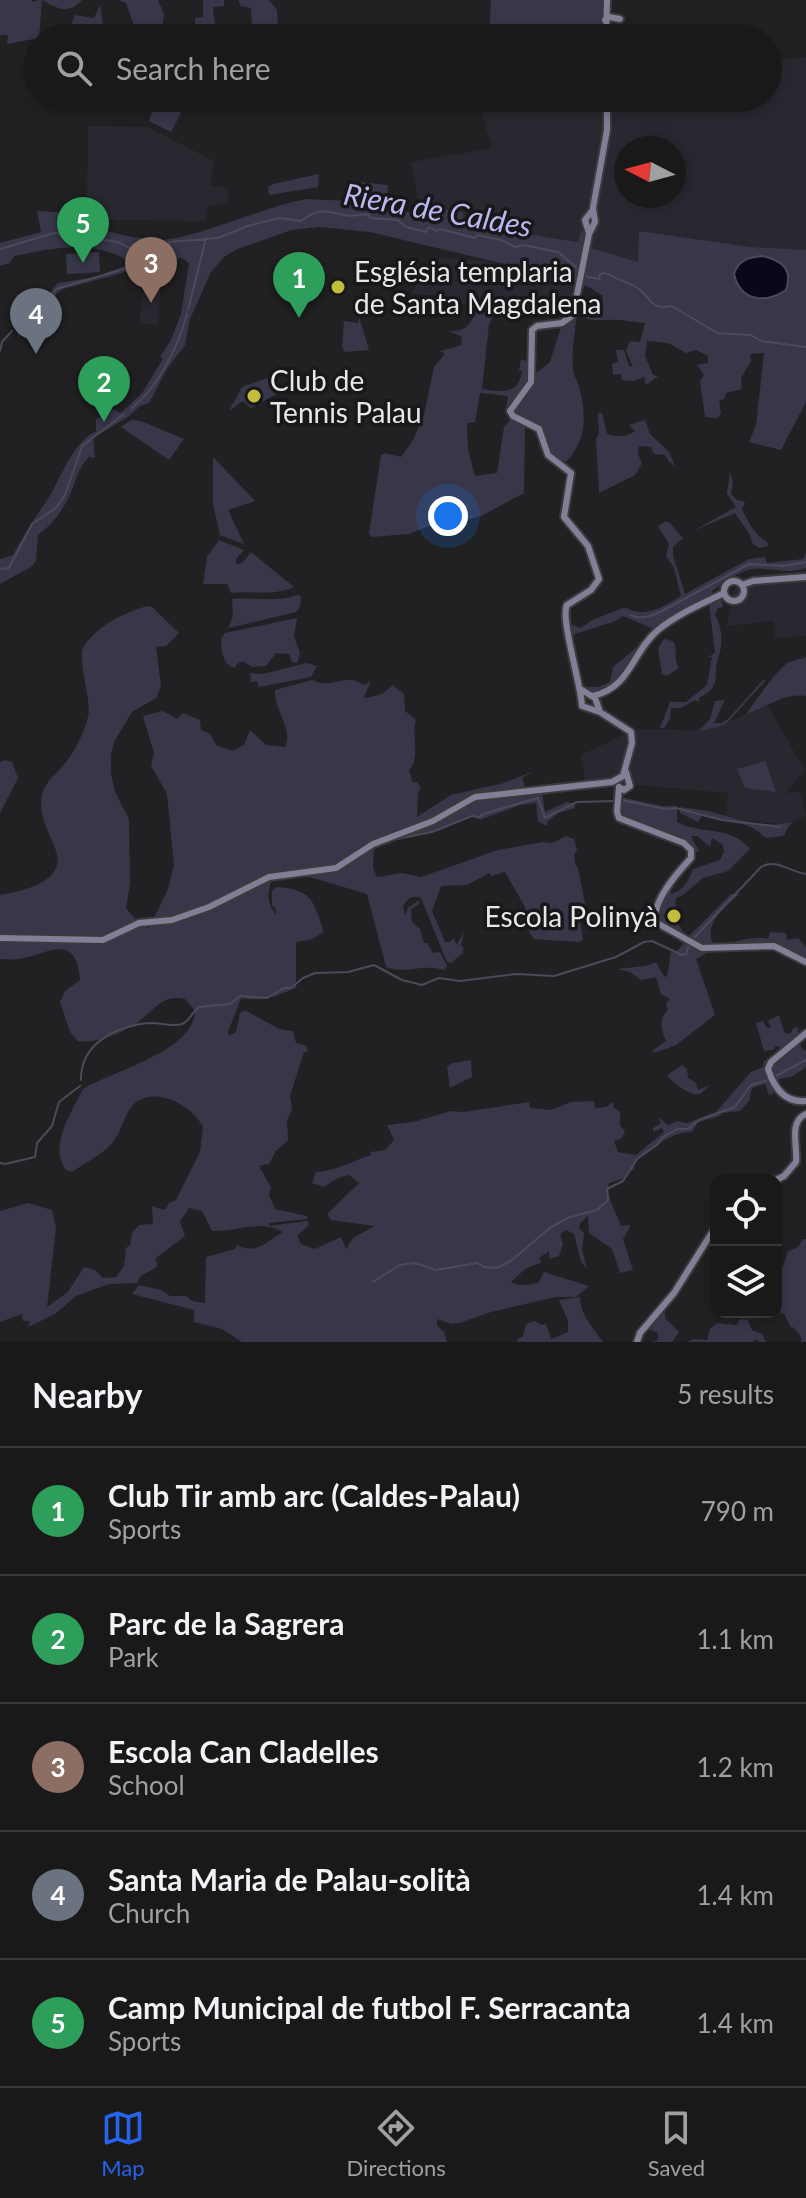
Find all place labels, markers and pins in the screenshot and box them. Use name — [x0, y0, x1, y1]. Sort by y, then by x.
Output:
pin: 5 — [57, 197, 109, 263]
pin: 3 — [125, 237, 177, 303]
pin: 1 — [273, 252, 325, 318]
place label: Església templaria de Santa Magdalena — [354, 254, 601, 320]
marker: Església templaria de Santa Magdalena — [329, 278, 347, 296]
pin: 4 — [10, 288, 62, 354]
pin: 2 — [78, 356, 130, 422]
place label: Club de Tennis Palau — [270, 363, 422, 429]
marker: Club de Tennis Palau — [245, 387, 263, 405]
place label: Escola Polinyà — [485, 899, 658, 933]
marker: Escola Polinyà — [665, 907, 683, 925]

